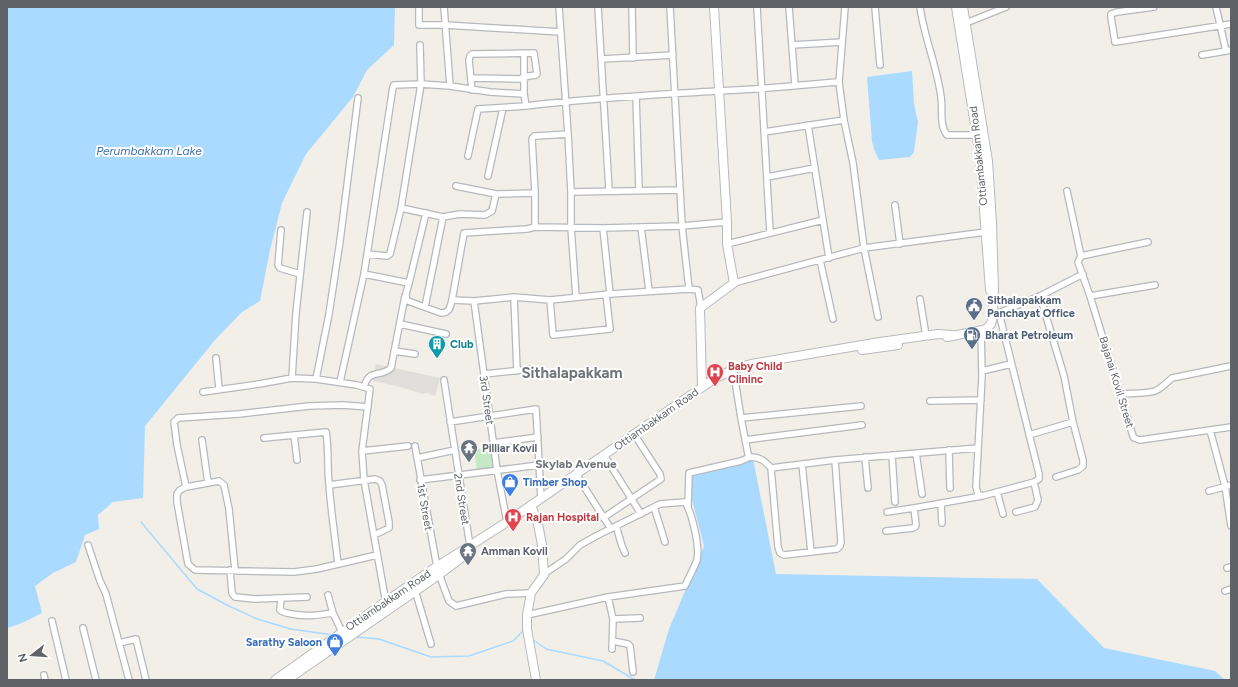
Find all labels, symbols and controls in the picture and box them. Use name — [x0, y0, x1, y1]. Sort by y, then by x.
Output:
street label: Ottiambakkam Road — [967, 106, 990, 206]
water label: Perumbakkam Lake — [96, 144, 202, 158]
place label: Sithalapakkam Panchayat Office — [987, 294, 1075, 320]
public building icon: Sithalapakkam Panchayat Office — [964, 296, 984, 321]
fuel station icon: Bharat Petroleum — [962, 325, 982, 350]
place label: Bharat Petroleum — [985, 329, 1074, 342]
building icon: Club — [427, 334, 447, 359]
street label: Bajanai Kovil Street — [1096, 335, 1137, 429]
place label: Club — [450, 338, 474, 351]
place label: Baby Child Clininc — [728, 360, 782, 386]
hospital icon: Baby Child Clininc — [705, 362, 725, 387]
district label: Sithalapakkam — [521, 364, 623, 382]
street label: 3rd Street — [477, 375, 496, 426]
street label: Ottiambakkam Road — [612, 385, 701, 453]
temple icon: Pilliar Kovil — [459, 438, 479, 463]
place label: Pilliar Kovil — [482, 442, 538, 455]
district label: Skylab Avenue — [535, 457, 617, 471]
street label: 2nd Street — [451, 472, 472, 526]
shop icon: Timber Shop — [500, 472, 520, 497]
place label: Timber Shop — [523, 476, 588, 489]
street label: 1st Street — [414, 483, 435, 532]
hospital icon: Rajan Hospital — [503, 507, 523, 532]
place label: Rajan Hospital — [526, 511, 599, 524]
temple icon: Amman Kovil — [458, 541, 478, 566]
place label: Amman Kovil — [481, 545, 548, 558]
street label: Ottiambakkam Road — [343, 567, 433, 634]
shop icon: Sarathy Saloon — [325, 632, 345, 657]
north arrow — [12, 635, 52, 675]
place label: Sarathy Saloon — [246, 636, 322, 649]
text: N — [15, 652, 30, 664]

